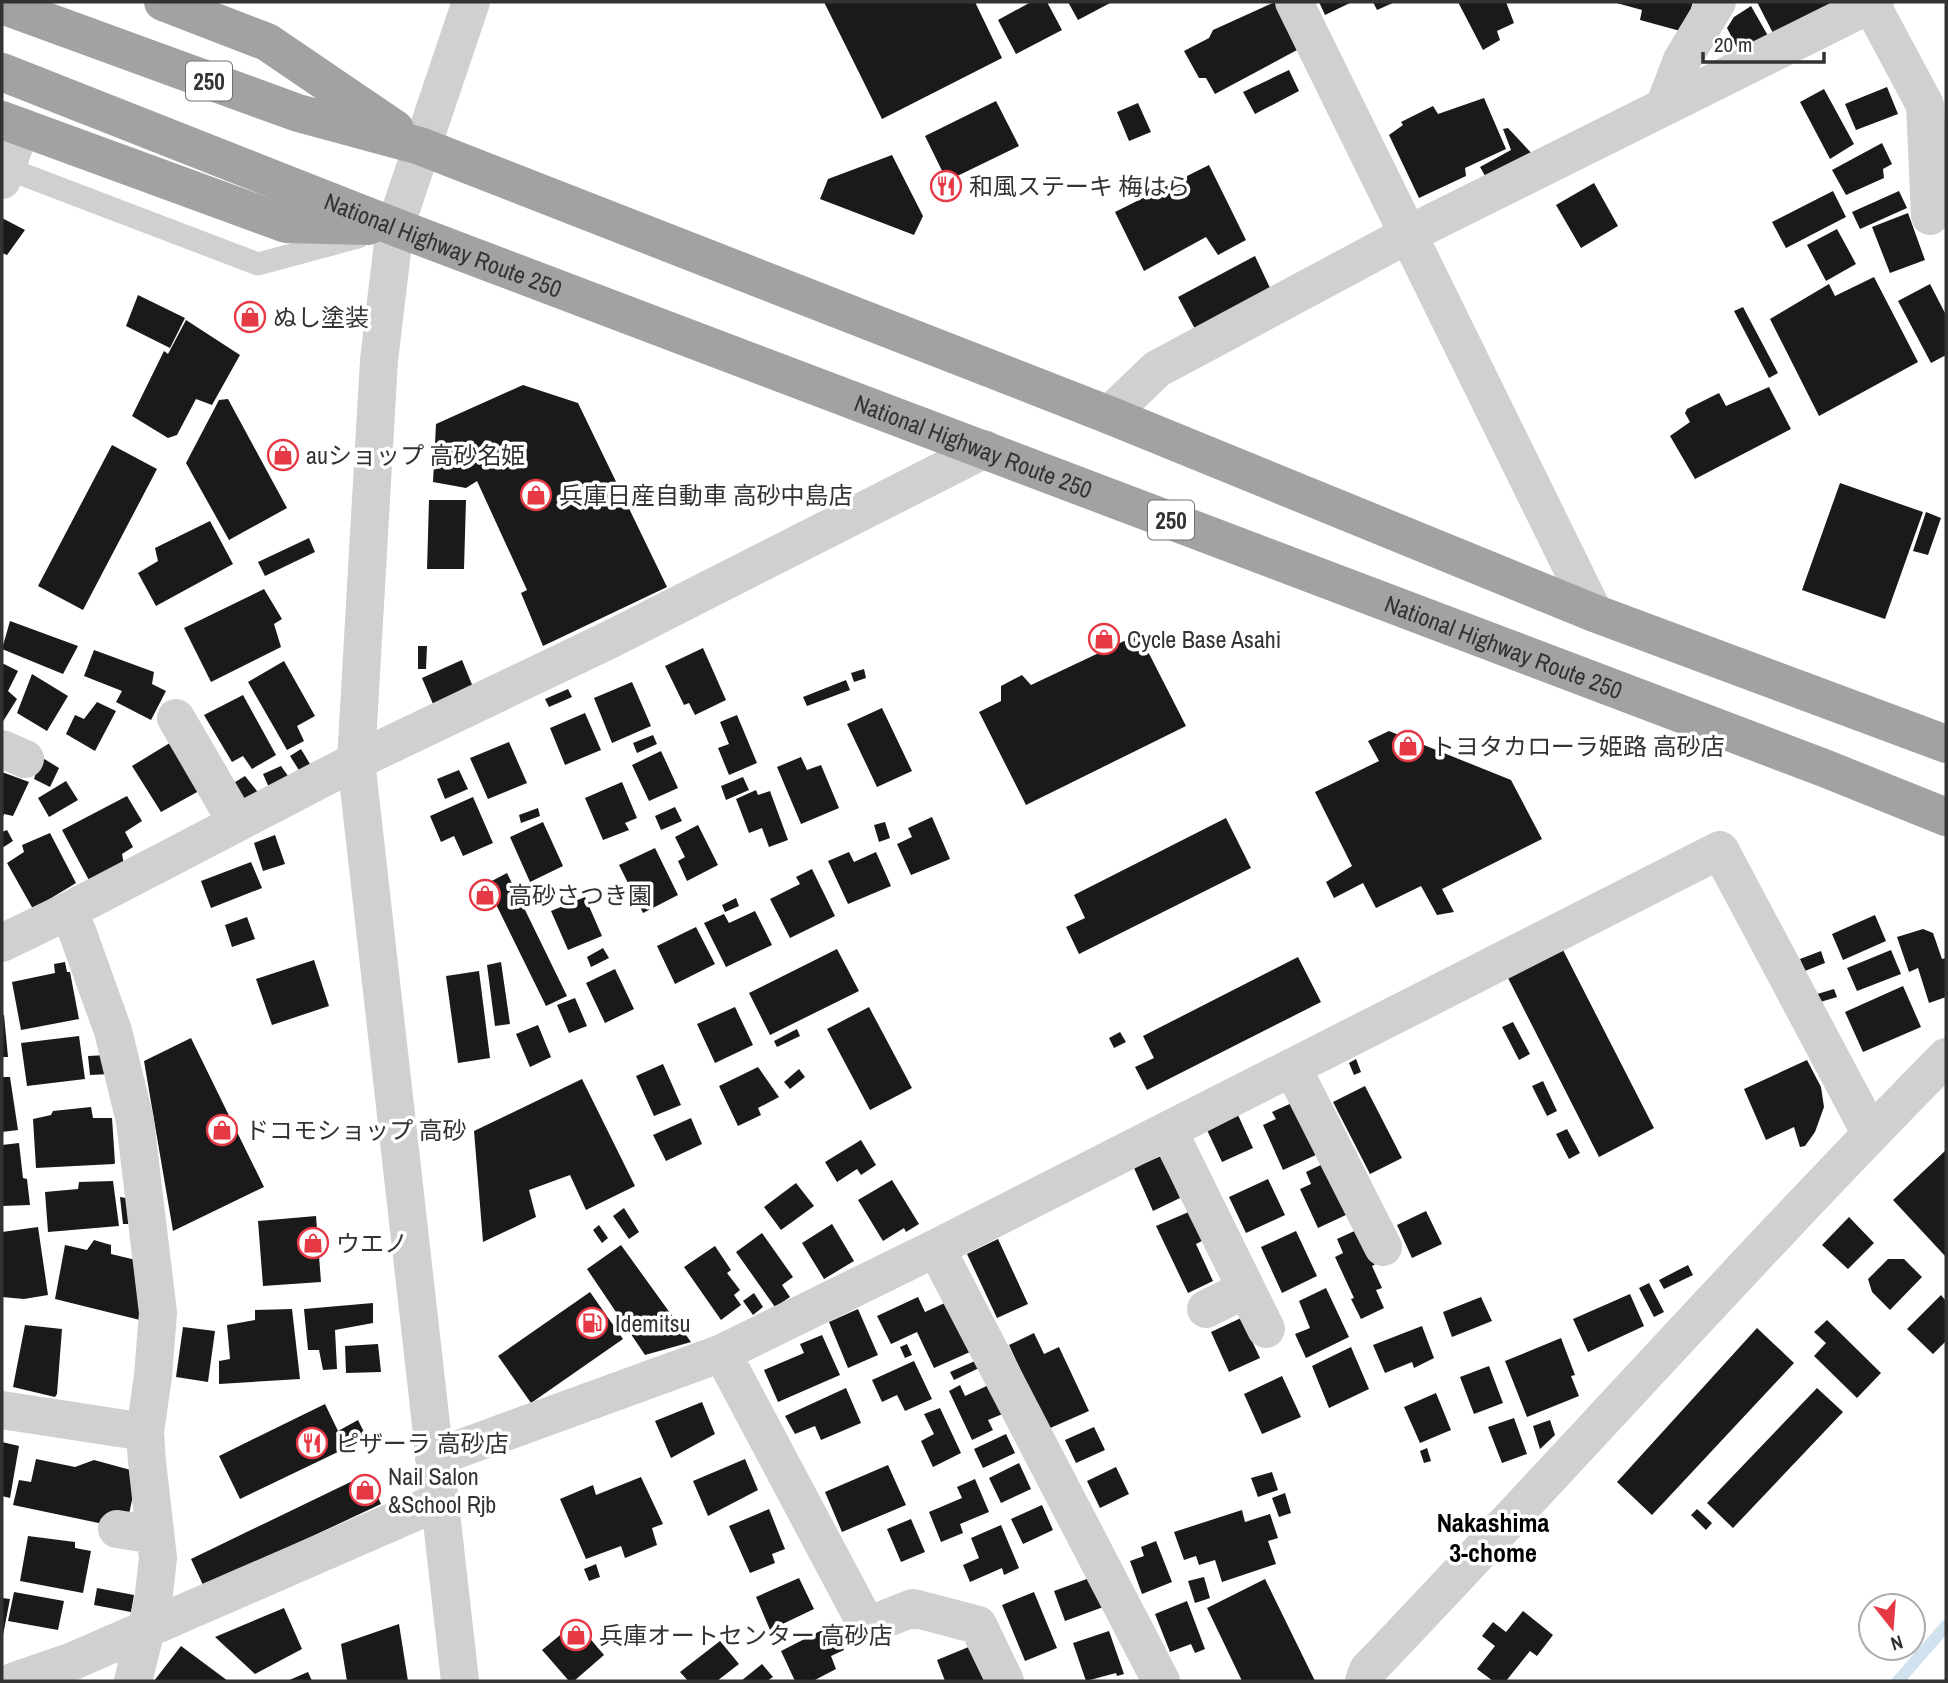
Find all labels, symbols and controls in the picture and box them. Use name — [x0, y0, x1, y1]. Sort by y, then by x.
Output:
scale bar — [1703, 21, 1824, 65]
text: 20 m — [1714, 30, 1752, 59]
road number: 250 — [186, 61, 232, 100]
restaurant icon: 和風ステーキ 梅はら — [929, 169, 963, 203]
place label: 和風ステーキ 梅はら — [969, 170, 1190, 202]
street label: National Highway Route 250 — [320, 185, 567, 305]
shop icon: ぬし塗装 — [233, 300, 267, 334]
place label: ぬし塗装 — [273, 301, 369, 333]
street label: National Highway Route 250 — [850, 386, 1097, 506]
shop icon: auショップ 高砂名姫 — [266, 438, 300, 472]
place label: auショップ 高砂名姫 — [306, 439, 525, 471]
shop icon: 兵庫日産自動車 高砂中島店 — [519, 478, 553, 512]
place label: 兵庫日産自動車 高砂中島店 — [559, 479, 852, 511]
road number: 250 — [1148, 500, 1194, 540]
street label: National Highway Route 250 — [1380, 587, 1627, 706]
shop icon: Cycle Base Asahi — [1087, 622, 1121, 656]
place label: Cycle Base Asahi — [1127, 623, 1281, 655]
shop icon: トヨタカローラ姫路 高砂店 — [1391, 729, 1425, 763]
place label: トヨタカローラ姫路 高砂店 — [1431, 730, 1724, 762]
shop icon: 高砂さつき園 — [468, 878, 502, 912]
place label: 高砂さつき園 — [508, 879, 652, 911]
shop icon: ドコモショップ 高砂 — [205, 1113, 239, 1147]
place label: ドコモショップ 高砂 — [245, 1114, 466, 1146]
shop icon: ウエノ — [296, 1226, 330, 1260]
place label: ウエノ — [336, 1227, 408, 1259]
fuel station icon: Idemitsu — [575, 1306, 609, 1340]
place label: Idemitsu — [615, 1307, 690, 1339]
restaurant icon: ピザーラ 高砂店 — [295, 1426, 329, 1460]
place label: ピザーラ 高砂店 — [335, 1427, 508, 1459]
place label: Nail Salon &School Rjb — [388, 1460, 496, 1520]
shop icon: Nail Salon &School Rjb — [348, 1473, 382, 1507]
district label: Nakashima 3-chome — [1437, 1505, 1549, 1570]
north arrow — [1857, 1592, 1927, 1662]
shop icon: 兵庫オートセンター 高砂店 — [559, 1618, 593, 1652]
place label: 兵庫オートセンター 高砂店 — [599, 1619, 892, 1651]
text: N — [1888, 1629, 1906, 1657]

